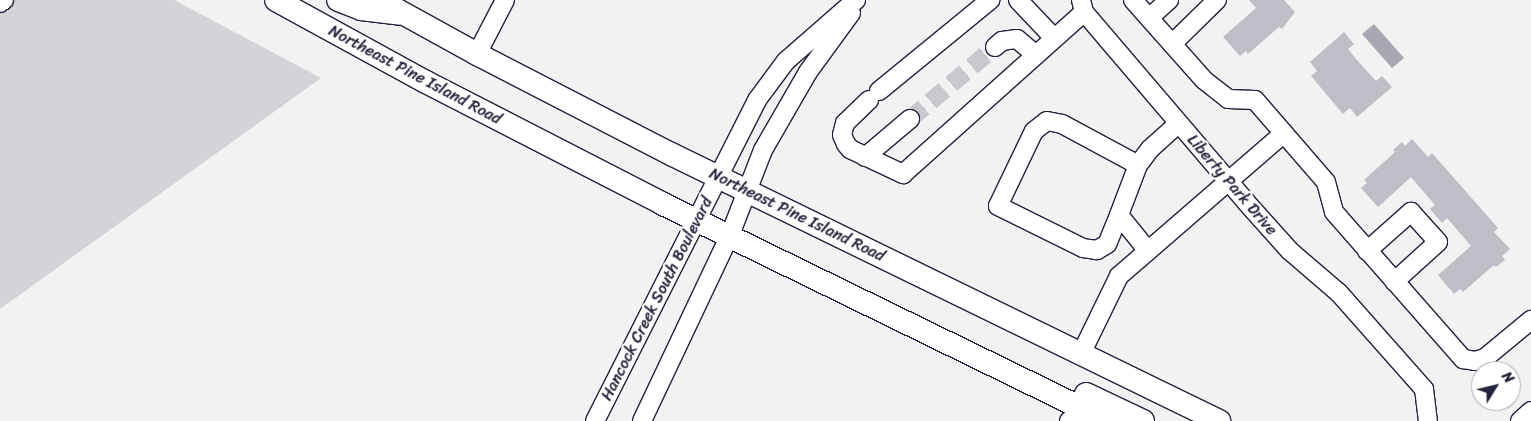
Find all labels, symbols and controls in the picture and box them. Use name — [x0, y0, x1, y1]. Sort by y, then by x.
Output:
street label: Northeast Pine Island Road — [325, 21, 505, 129]
street label: Liberty Park Drive — [1183, 131, 1281, 239]
street label: Northeast Pine Island Road — [706, 164, 888, 266]
street label: Hancock Creek South Boulevard — [597, 194, 717, 404]
north arrow — [1471, 361, 1521, 411]
text: N — [1495, 366, 1521, 389]

